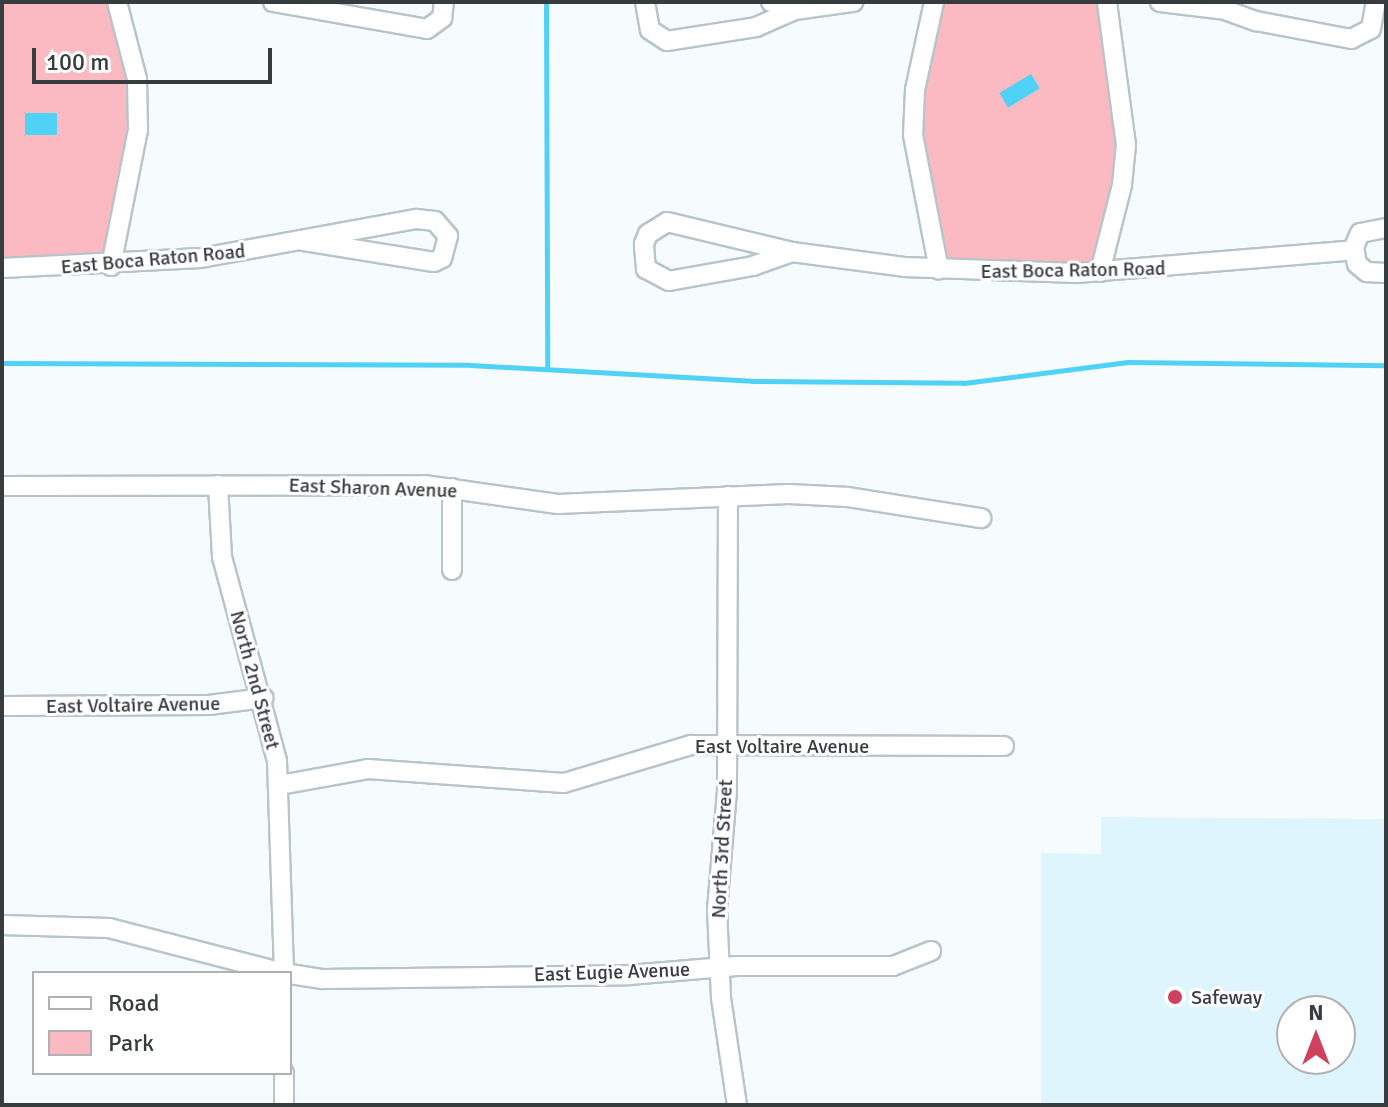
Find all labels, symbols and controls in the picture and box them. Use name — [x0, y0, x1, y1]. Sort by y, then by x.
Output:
scale bar — [36, 32, 276, 82]
text: 100 m — [46, 47, 109, 77]
street label: East Boca Raton Road — [60, 239, 246, 279]
street label: East Boca Raton Road — [980, 256, 1166, 284]
street label: East Sharon Avenue — [288, 473, 458, 503]
street label: North 2nd Street — [225, 608, 285, 752]
street label: East Voltaire Avenue — [46, 691, 220, 719]
street label: East Voltaire Avenue — [695, 734, 869, 758]
street label: North 3rd Street — [706, 779, 738, 919]
street label: East Eugie Avenue — [533, 957, 691, 987]
legend — [32, 971, 292, 1075]
place label: Safeway — [1191, 985, 1262, 1009]
text: Road — [108, 988, 159, 1018]
marker: Safeway — [1166, 988, 1184, 1006]
north arrow — [1276, 995, 1356, 1075]
text: N — [1308, 999, 1324, 1026]
text: Park — [108, 1028, 154, 1058]

